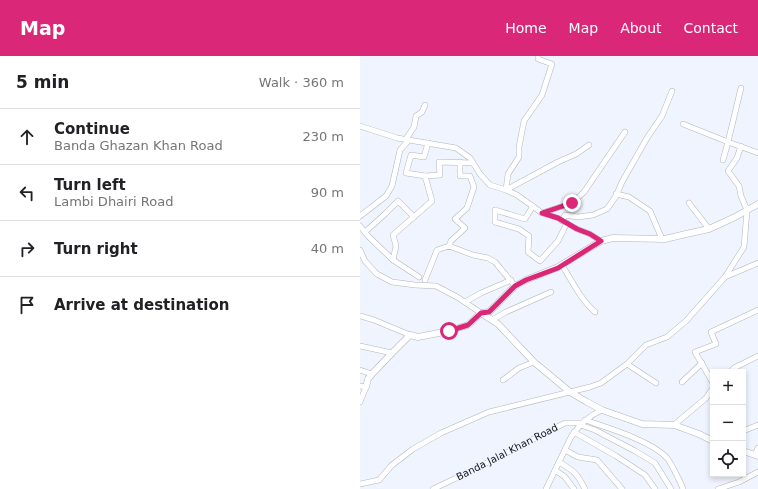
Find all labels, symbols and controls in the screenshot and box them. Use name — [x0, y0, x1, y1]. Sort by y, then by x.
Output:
text: Map — [20, 17, 65, 39]
text: Home — [505, 20, 547, 36]
text: Map — [569, 20, 598, 36]
text: About — [620, 20, 662, 36]
text: Contact — [684, 20, 738, 36]
text: 5 min — [16, 72, 69, 92]
text: Walk · 360 m — [259, 75, 344, 90]
text: Continue — [54, 120, 130, 138]
icon: ahead — [16, 126, 38, 148]
text: 230 m — [302, 129, 344, 144]
text: Banda Ghazan Khan Road — [54, 138, 223, 153]
text: Turn left — [54, 176, 126, 194]
icon: left — [16, 182, 38, 204]
text: 90 m — [311, 185, 344, 200]
text: Lambi Dhairi Road — [54, 194, 173, 209]
route end — [563, 194, 581, 212]
icon: right — [16, 238, 38, 260]
text: Turn right — [54, 240, 138, 258]
text: 40 m — [311, 241, 344, 256]
icon: arrive — [16, 294, 38, 316]
text: Arrive at destination — [54, 296, 229, 314]
route start — [440, 322, 458, 340]
map controls — [710, 369, 746, 477]
button: + — [710, 369, 746, 405]
button: − — [710, 405, 746, 441]
street label: Banda Jalal Khan Road — [454, 422, 560, 482]
button: locate — [710, 441, 746, 477]

